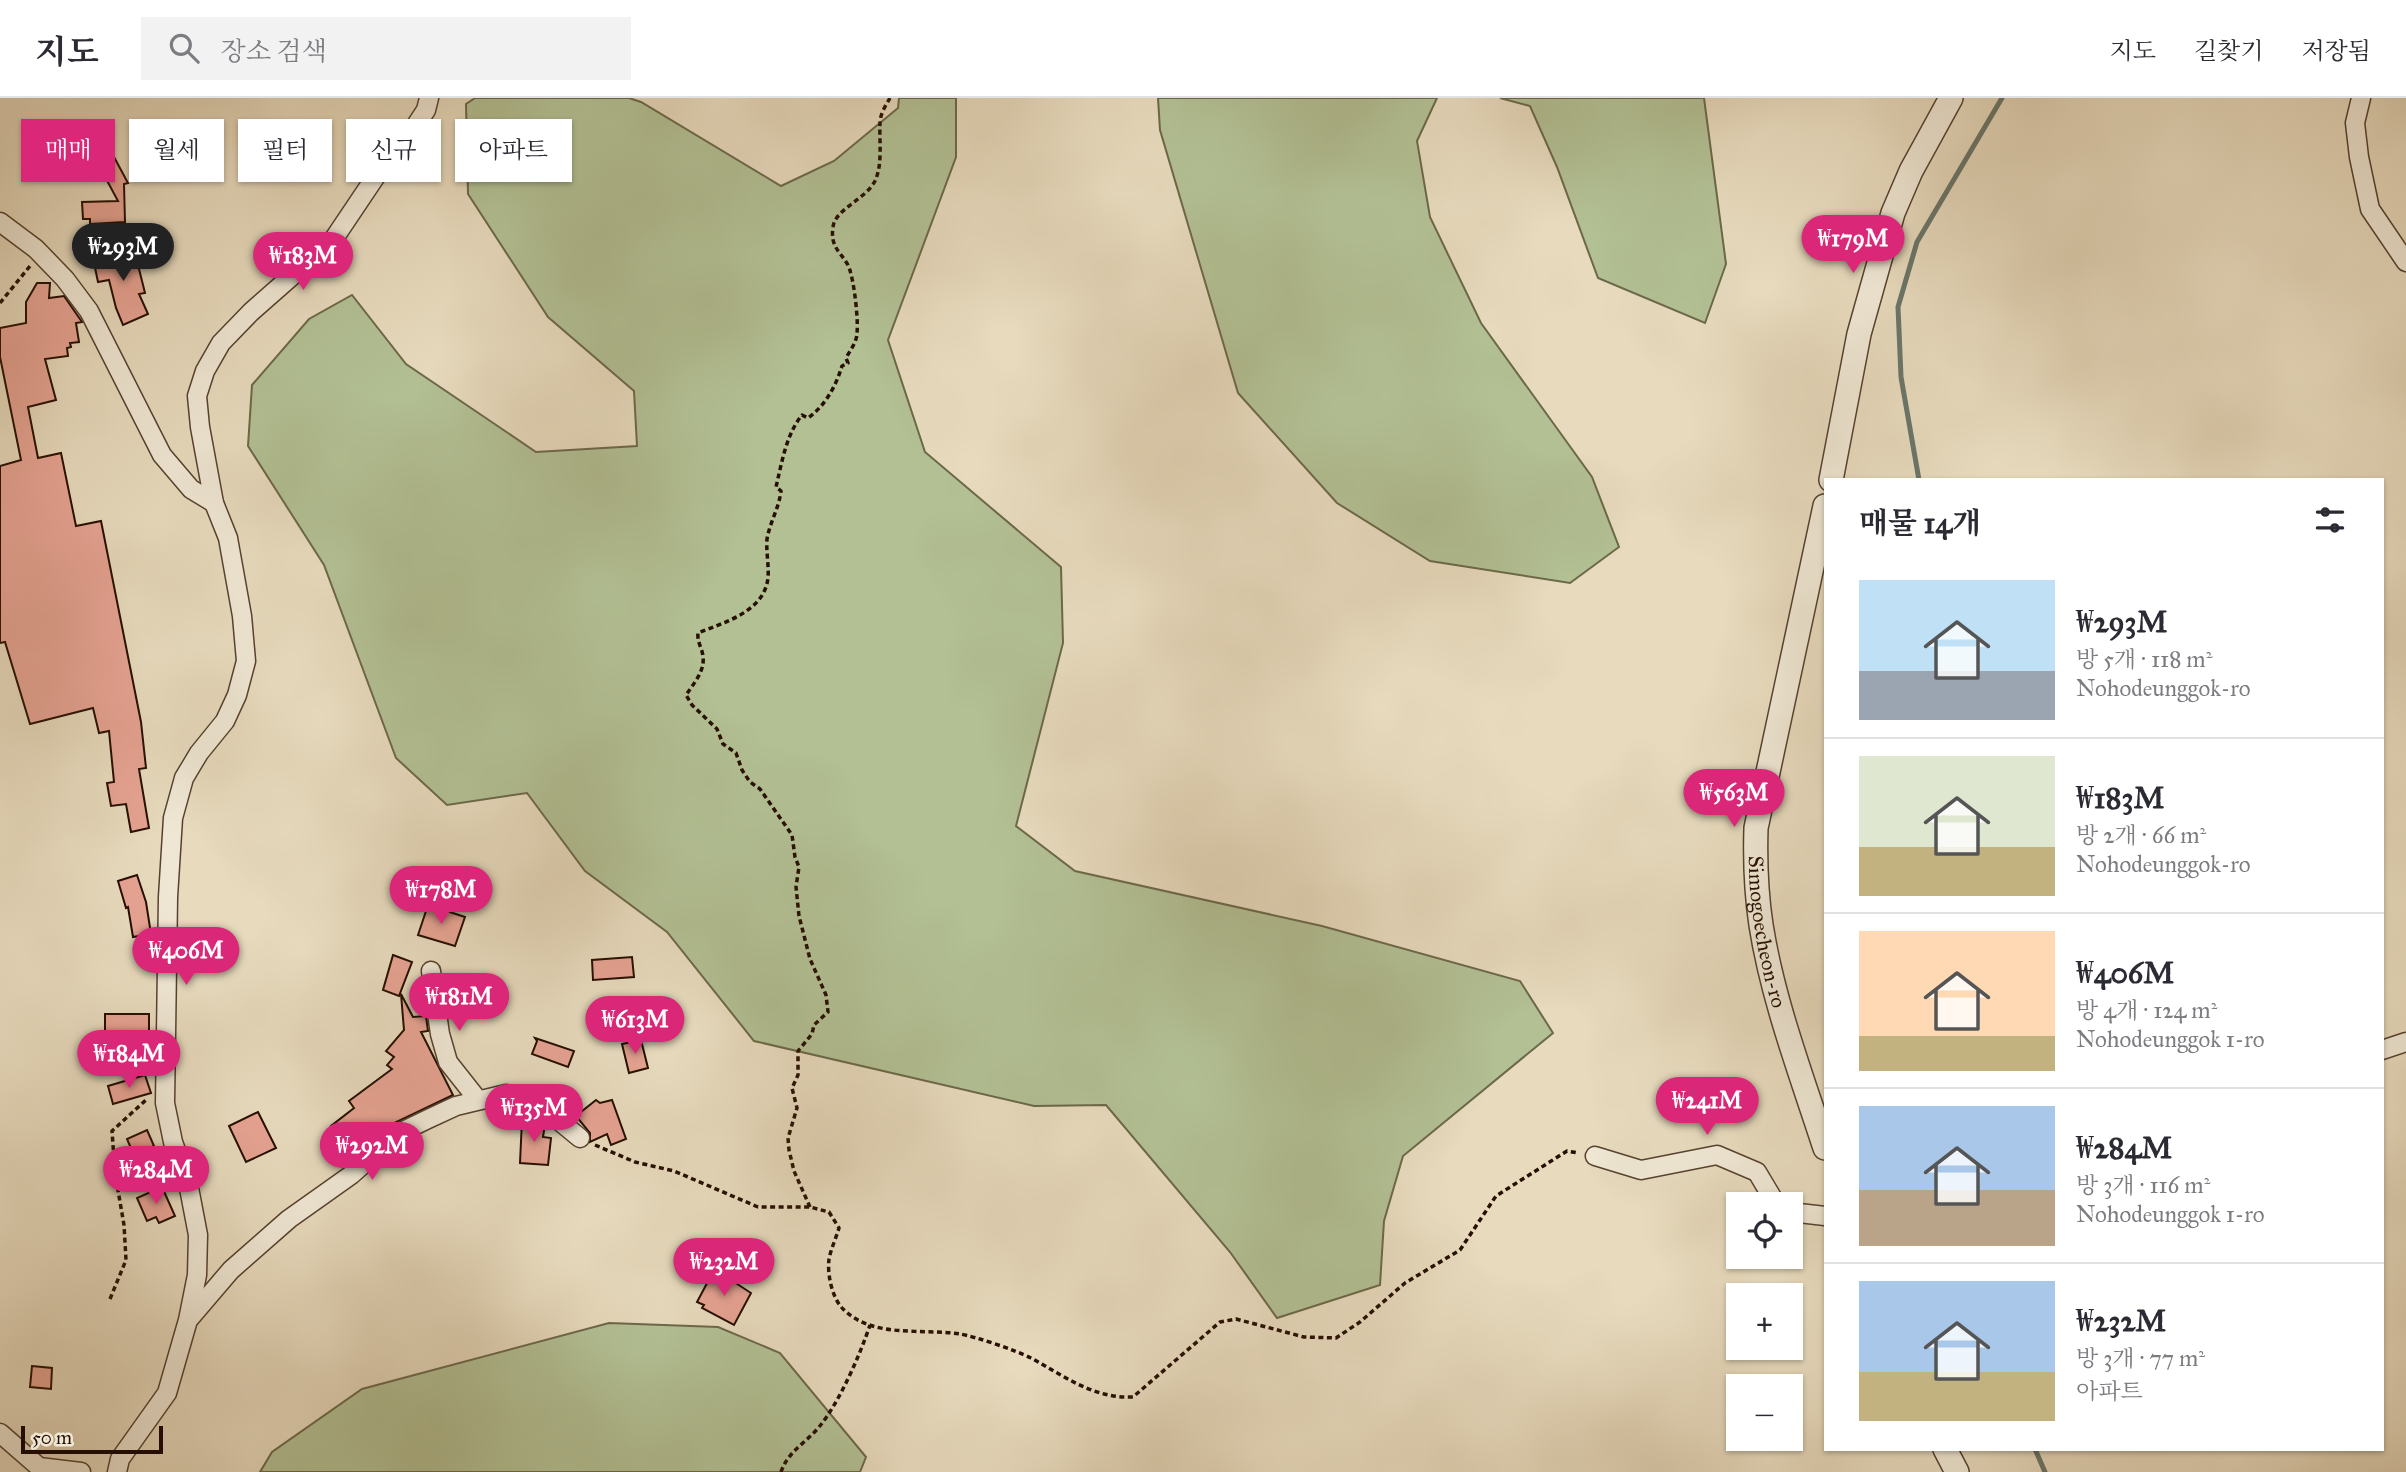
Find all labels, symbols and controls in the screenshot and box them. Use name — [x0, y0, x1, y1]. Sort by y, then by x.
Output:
search box — [141, 17, 631, 80]
icon: search — [165, 29, 203, 67]
text: 지도 — [35, 32, 99, 72]
text: 장소 검색 — [221, 35, 327, 67]
text: 지도 — [2110, 36, 2156, 66]
text: 길찾기 — [2194, 36, 2263, 66]
text: 저장됨 — [2301, 36, 2371, 66]
chip: 매매 — [21, 119, 115, 182]
chip: 월세 — [129, 119, 224, 182]
chip: 필터 — [238, 119, 332, 182]
chip: 신규 — [346, 119, 441, 182]
chip: 아파트 — [455, 119, 572, 182]
pin: ₩179M — [1804, 216, 1902, 275]
pin: ₩293M — [74, 223, 172, 283]
text: ₩179M — [1818, 224, 1888, 252]
text: ₩293M — [88, 232, 158, 260]
pin: ₩183M — [254, 232, 352, 292]
text: ₩183M — [269, 241, 337, 269]
icon: filters — [2311, 501, 2349, 539]
text: 매물 14개 — [1859, 505, 1981, 541]
text: ₩293M — [2076, 604, 2168, 640]
icon: home — [1915, 608, 1999, 692]
text: 방 5개 · 118 m² — [2076, 645, 2212, 673]
text: Nohodeunggok-ro — [2076, 674, 2251, 702]
pin: ₩563M — [1685, 770, 1783, 829]
text: ₩563M — [1700, 778, 1768, 806]
text: ₩183M — [2076, 780, 2164, 816]
icon: home — [1915, 784, 1999, 868]
text: 방 2개 · 66 m² — [2076, 821, 2206, 849]
text: Nohodeunggok-ro — [2076, 850, 2251, 878]
street label: Simogoecheon-ro — [1743, 855, 1792, 1011]
pin: ₩178M — [392, 866, 490, 926]
text: ₩178M — [406, 875, 476, 903]
pin: ₩406M — [137, 928, 235, 987]
text: ₩406M — [148, 936, 224, 964]
text: ₩406M — [2076, 955, 2174, 991]
icon: home — [1915, 959, 1999, 1043]
pin: ₩181M — [410, 974, 508, 1033]
text: ₩181M — [425, 982, 493, 1010]
pin: ₩613M — [586, 996, 684, 1056]
text: 방 4개 · 124 m² — [2076, 996, 2217, 1024]
text: ₩613M — [601, 1005, 669, 1033]
text: Nohodeunggok 1-ro — [2076, 1025, 2265, 1053]
pin: ₩184M — [80, 1030, 178, 1090]
text: ₩184M — [93, 1039, 165, 1067]
pin: ₩241M — [1658, 1077, 1756, 1137]
pin: ₩135M — [485, 1084, 583, 1144]
text: ₩241M — [1672, 1086, 1742, 1114]
text: ₩135M — [501, 1093, 567, 1121]
pin: ₩292M — [323, 1122, 421, 1182]
text: ₩284M — [2076, 1130, 2172, 1166]
text: ₩292M — [336, 1131, 408, 1159]
icon: home — [1915, 1134, 1999, 1218]
pin: ₩284M — [107, 1146, 205, 1206]
text: ₩284M — [119, 1155, 193, 1183]
text: 방 3개 · 116 m² — [2076, 1171, 2210, 1199]
map controls — [1726, 1192, 1803, 1451]
button: locate — [1726, 1192, 1803, 1269]
text: Nohodeunggok 1-ro — [2076, 1200, 2265, 1228]
pin: ₩232M — [675, 1238, 773, 1298]
text: ₩232M — [689, 1247, 759, 1275]
button: + — [1726, 1283, 1803, 1360]
text: ₩232M — [2076, 1303, 2166, 1339]
icon: home — [1915, 1309, 1999, 1393]
text: 방 3개 · 77 m² — [2076, 1344, 2205, 1372]
button: − — [1726, 1374, 1803, 1451]
text: 아파트 — [2076, 1377, 2143, 1405]
scale bar — [21, 1423, 163, 1455]
text: 50 m — [32, 1426, 72, 1449]

